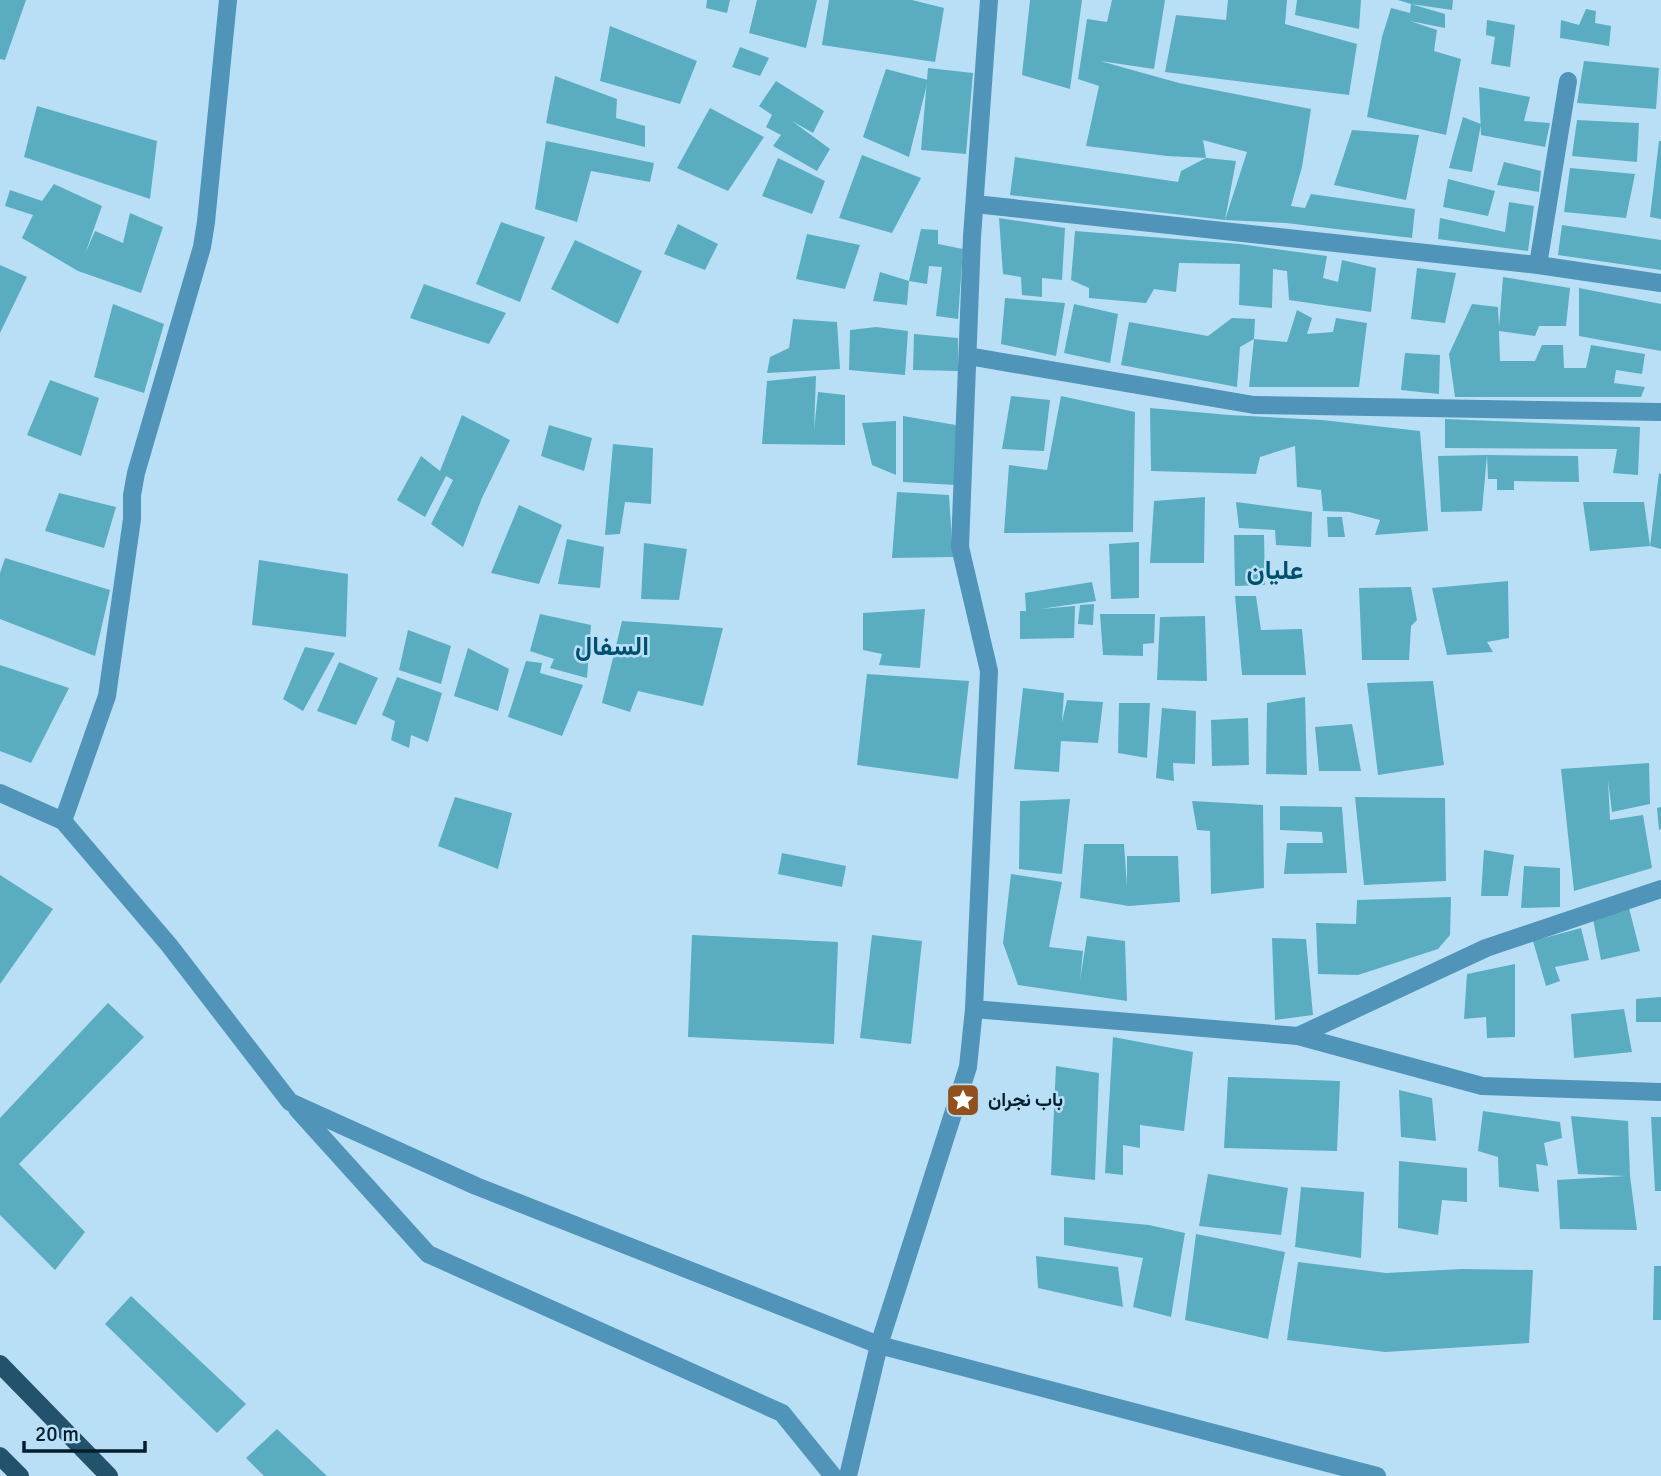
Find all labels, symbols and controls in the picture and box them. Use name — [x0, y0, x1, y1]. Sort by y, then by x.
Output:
district label: عليان — [1247, 555, 1303, 587]
district label: السفال — [575, 631, 649, 663]
place icon: باب نجران — [944, 1081, 982, 1119]
place label: باب نجران — [988, 1088, 1063, 1112]
scale bar — [24, 1410, 145, 1454]
text: 20 m — [35, 1421, 79, 1447]

